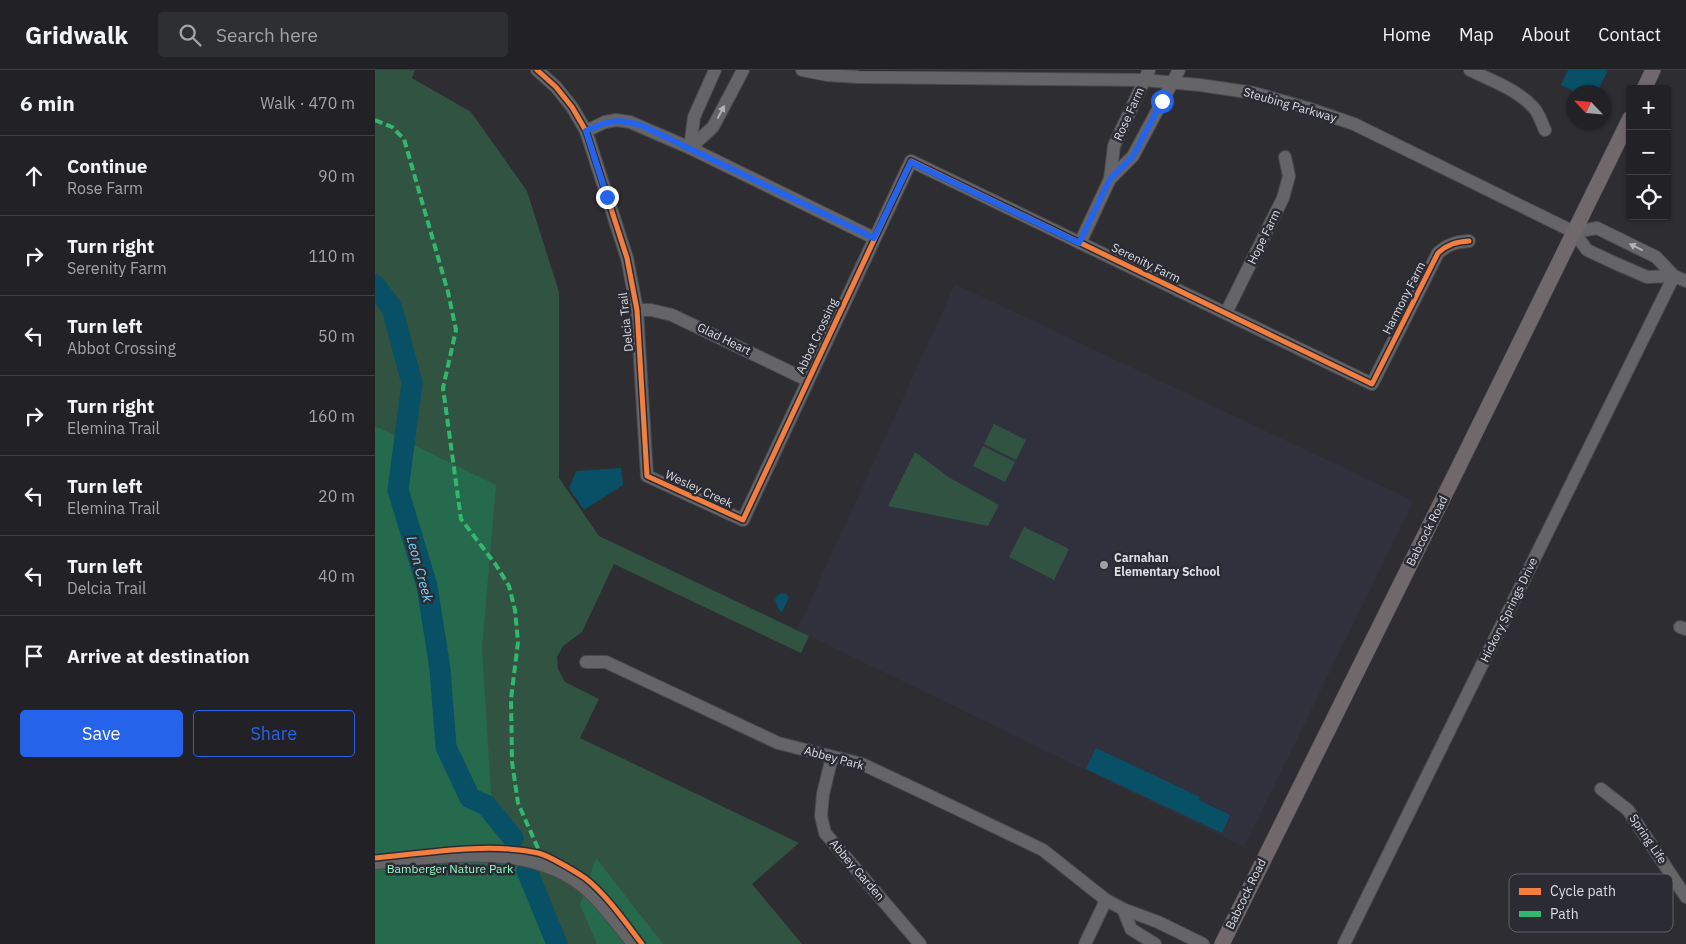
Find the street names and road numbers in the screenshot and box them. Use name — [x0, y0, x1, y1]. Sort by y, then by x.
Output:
street label: Steubing Parkway — [1242, 84, 1338, 125]
street label: Rose Farm — [1110, 85, 1147, 143]
street label: Hope Farm — [1244, 207, 1283, 267]
street label: Serenity Farm — [1109, 239, 1183, 286]
street label: Harmony Farm — [1379, 259, 1428, 337]
street label: Delcia Trail — [615, 292, 636, 352]
street label: Abbot Crossing — [792, 295, 841, 376]
street label: Glad Heart — [695, 319, 754, 358]
street label: Wesley Creek — [663, 466, 736, 511]
street label: Babcock Road — [1402, 493, 1451, 568]
street label: Hickory Springs Drive — [1477, 555, 1541, 665]
street label: Abbey Park — [803, 742, 866, 773]
street label: Spring Life — [1626, 811, 1671, 867]
street label: Abbey Garden — [827, 836, 888, 903]
street label: Babcock Road — [1222, 856, 1269, 932]

